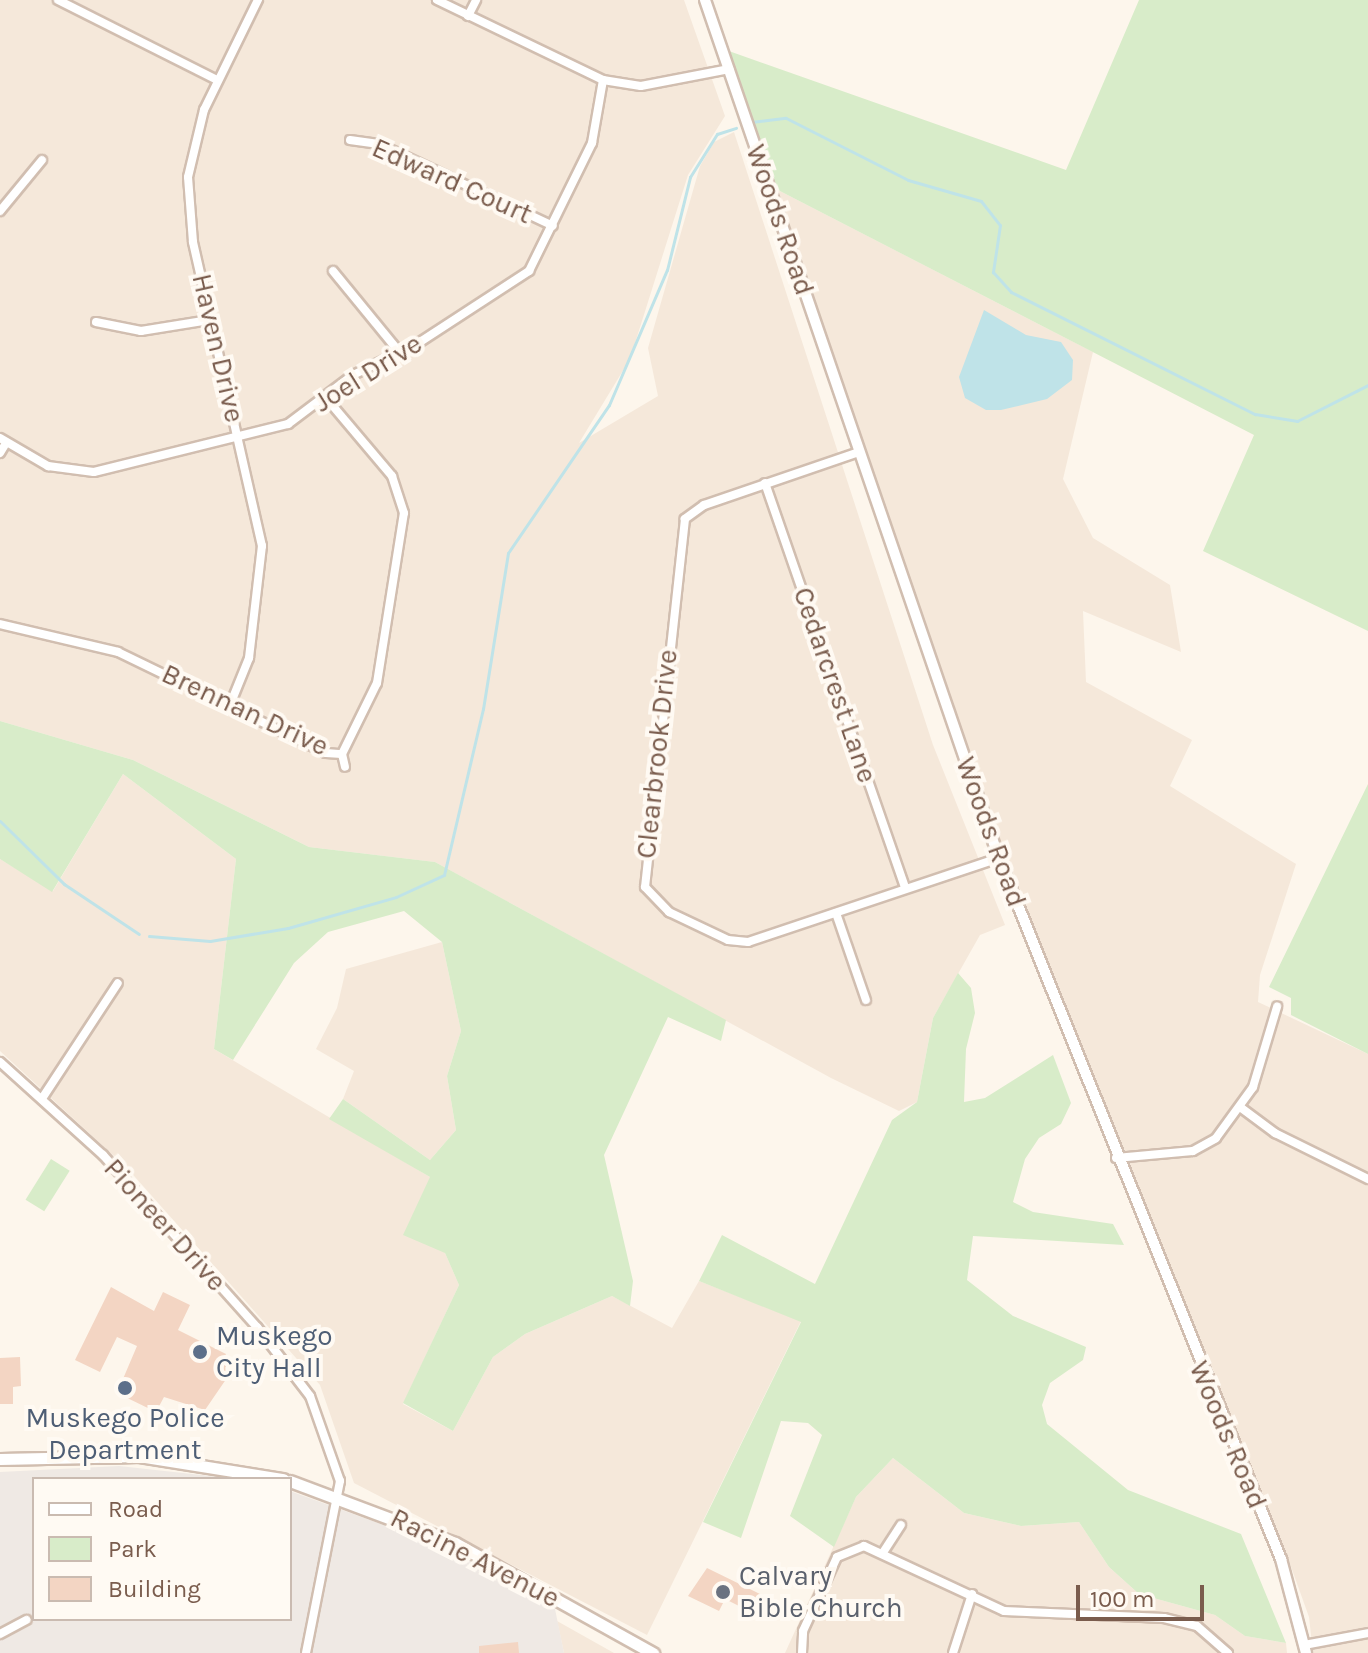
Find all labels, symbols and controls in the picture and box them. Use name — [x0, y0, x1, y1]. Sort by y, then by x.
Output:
street label: Edward Court — [367, 131, 537, 231]
street label: Woods Road — [739, 140, 821, 300]
street label: Haven Drive — [185, 270, 251, 426]
street label: Joel Drive — [308, 327, 428, 419]
street label: Cedarcrest Lane — [786, 583, 884, 787]
street label: Clearbrook Drive — [629, 648, 685, 860]
street label: Brennan Drive — [156, 657, 334, 763]
street label: Woods Road — [948, 752, 1034, 912]
street label: Pioneer Drive — [97, 1152, 233, 1298]
place label: Muskego City Hall — [216, 1319, 333, 1385]
marker: Muskego City Hall — [191, 1343, 209, 1361]
street label: Woods Road — [1182, 1356, 1274, 1514]
marker: Muskego Police Department — [116, 1379, 134, 1397]
place label: Muskego Police Department — [25, 1401, 225, 1467]
legend — [32, 1477, 292, 1621]
text: Road — [108, 1495, 163, 1523]
street label: Racine Avenue — [385, 1501, 565, 1615]
text: Park — [108, 1535, 157, 1563]
place label: Calvary Bible Church — [739, 1559, 903, 1625]
scale bar — [1080, 1569, 1208, 1619]
text: Building — [108, 1575, 201, 1603]
marker: Calvary Bible Church — [714, 1583, 732, 1601]
text: 100 m — [1090, 1585, 1155, 1613]

